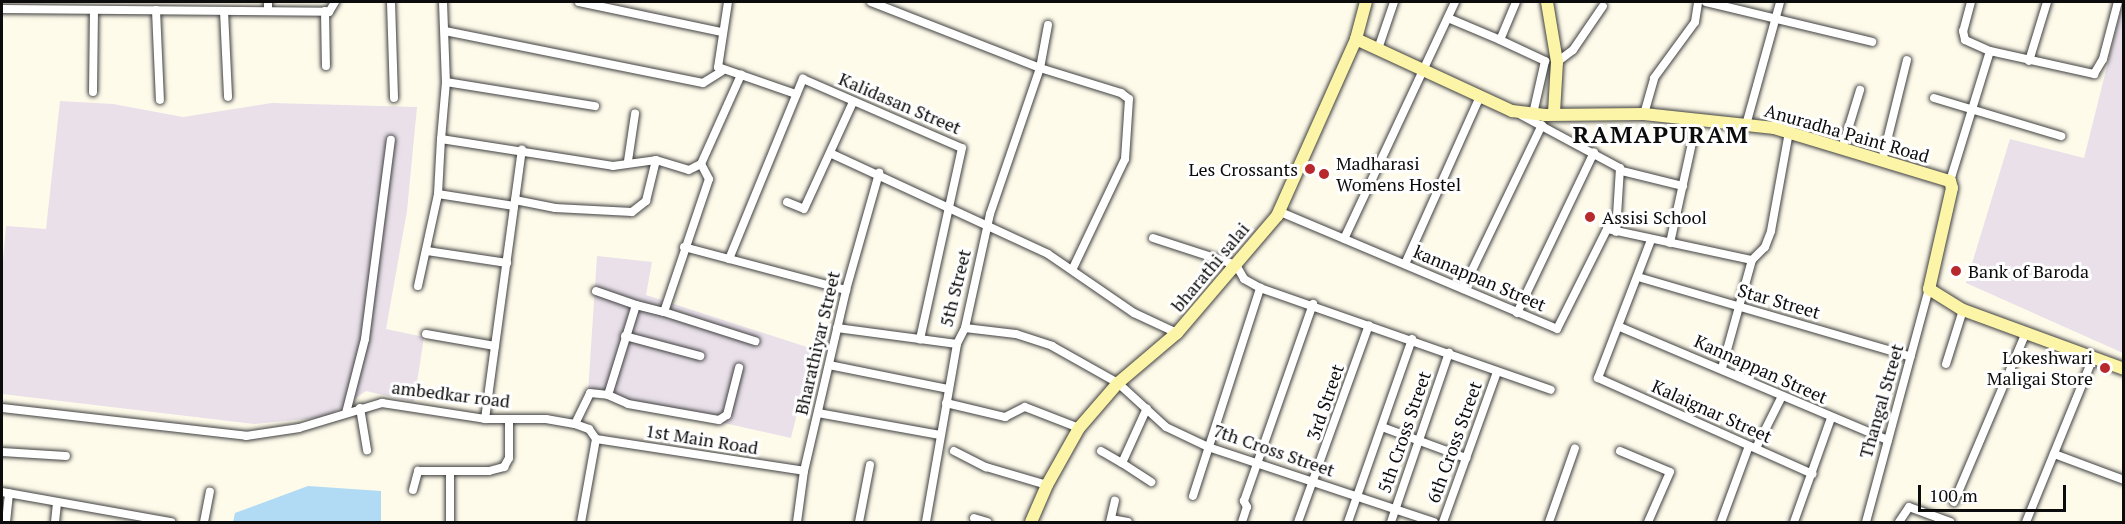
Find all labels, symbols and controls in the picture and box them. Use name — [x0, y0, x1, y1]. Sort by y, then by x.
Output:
street label: Kalidasan Street — [836, 68, 964, 138]
street label: Anuradha Paint Road — [1762, 99, 1932, 167]
district label: RAMAPURAM — [1573, 121, 1749, 149]
place label: Madharasi Womens Hostel — [1336, 153, 1461, 195]
place label: Les Crossants — [1189, 158, 1298, 180]
marker: Les Crossants — [1303, 162, 1317, 176]
marker: Madharasi Womens Hostel — [1317, 167, 1331, 181]
place label: Assisi School — [1602, 206, 1707, 228]
marker: Assisi School — [1583, 210, 1597, 224]
street label: bharathi salai — [1167, 218, 1253, 316]
street label: kannappan Street — [1411, 240, 1549, 316]
street label: 5th Street — [935, 247, 975, 329]
place label: Bank of Baroda — [1968, 260, 2089, 282]
marker: Bank of Baroda — [1949, 264, 1963, 278]
street label: Bharathiyar Street — [790, 269, 844, 417]
street label: Star Street — [1735, 279, 1823, 323]
street label: Kannappan Street — [1691, 330, 1831, 408]
street label: Thangal Street — [1854, 341, 1908, 461]
place label: Lokeshwari Maligai Store — [1987, 347, 2093, 389]
street label: 3rd Street — [1302, 361, 1348, 443]
marker: Lokeshwari Maligai Store — [2098, 361, 2112, 375]
street label: 5th Cross Street — [1373, 368, 1435, 496]
street label: Kalaignar Street — [1649, 375, 1775, 447]
street label: ambedkar road — [391, 376, 511, 412]
street label: 6th Cross Street — [1422, 378, 1486, 506]
street label: 1st Main Road — [644, 419, 760, 459]
street label: 7th Cross Street — [1210, 419, 1338, 481]
scale bar — [1921, 473, 2070, 511]
text: 100 m — [1929, 483, 1978, 507]

